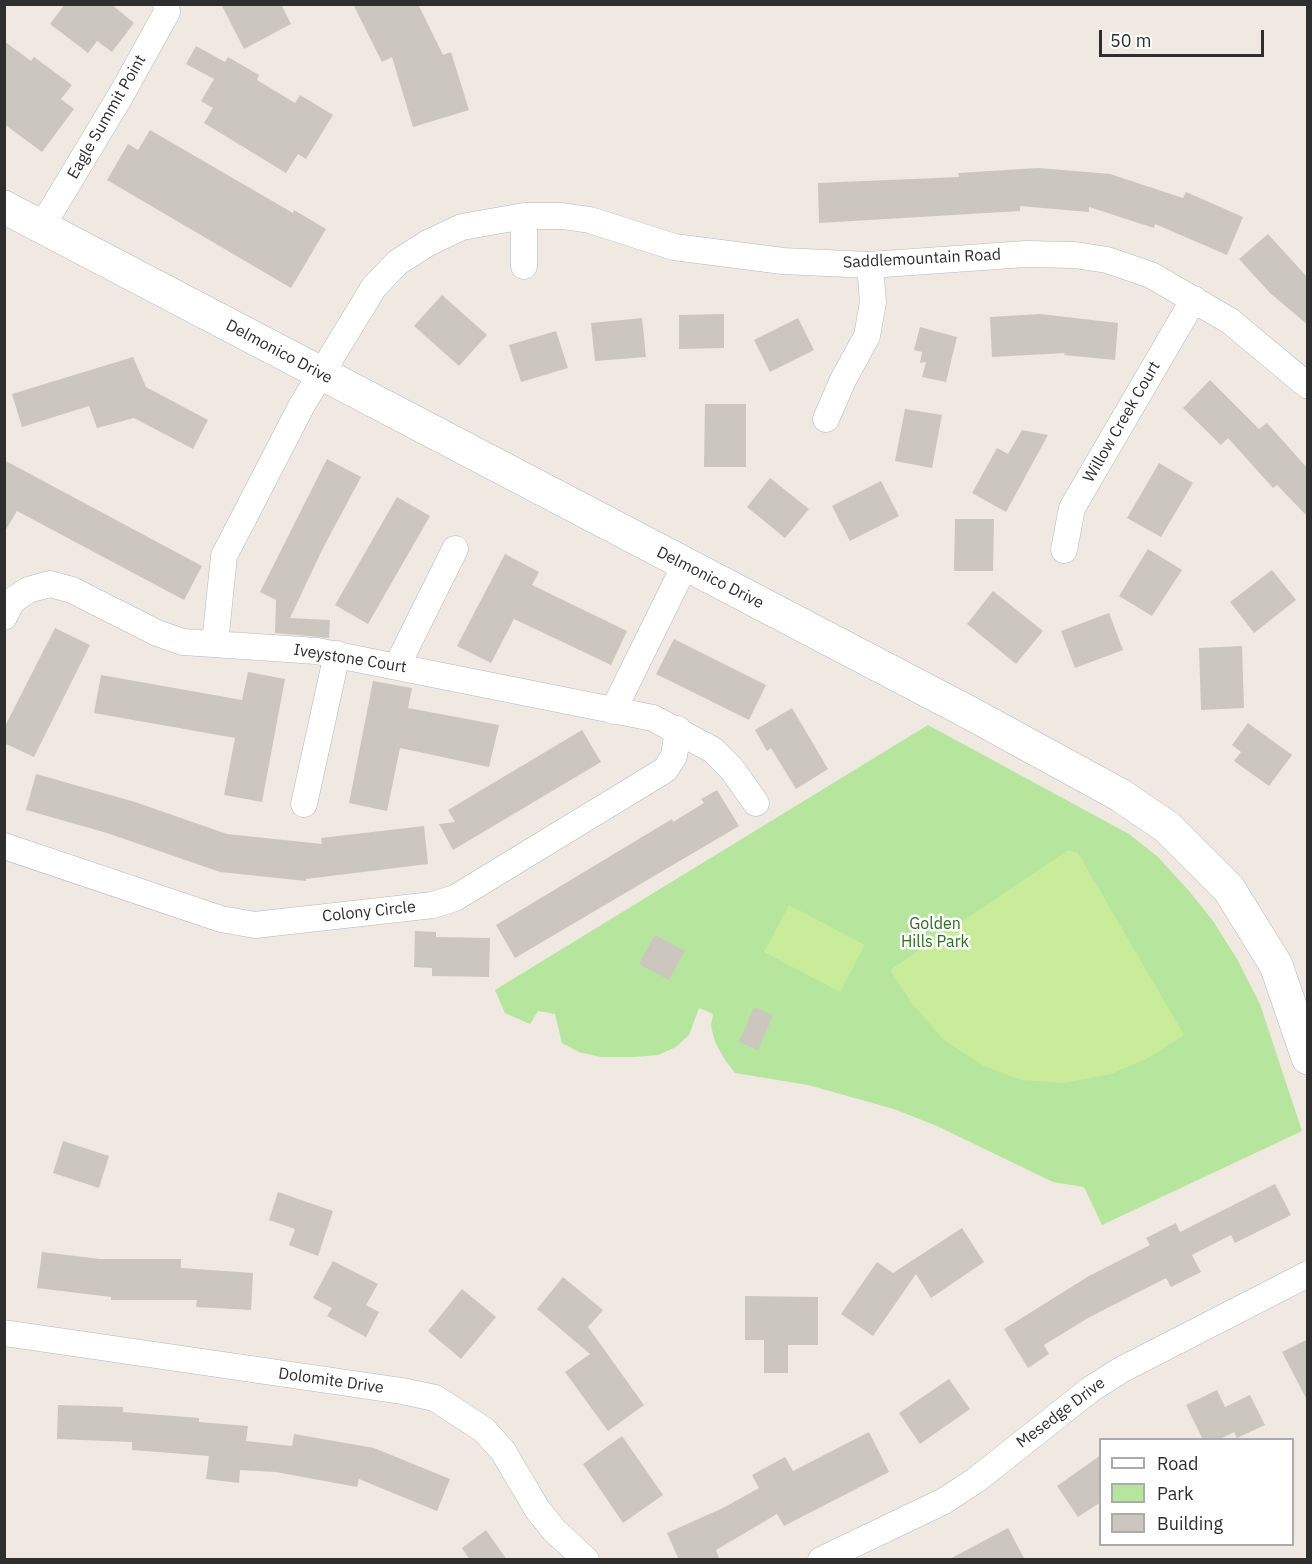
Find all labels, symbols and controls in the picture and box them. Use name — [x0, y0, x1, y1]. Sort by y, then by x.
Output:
scale bar — [1102, 18, 1267, 56]
text: 50 m — [1110, 29, 1152, 52]
street label: Eagle Summit Point — [64, 52, 150, 182]
street label: Saddlemountain Road — [842, 245, 1002, 273]
street label: Delmonico Drive — [223, 316, 335, 388]
street label: Willow Creek Court — [1079, 358, 1165, 486]
street label: Delmonico Drive — [653, 543, 767, 613]
street label: Iveystone Court — [292, 641, 408, 677]
street label: Colony Circle — [321, 898, 417, 926]
park label: Golden Hills Park — [901, 914, 969, 952]
street label: Dolomite Drive — [277, 1364, 385, 1398]
street label: Mesedge Drive — [1013, 1374, 1109, 1452]
legend — [1099, 1438, 1294, 1546]
text: Road — [1157, 1452, 1198, 1475]
text: Park — [1157, 1482, 1193, 1505]
text: Building — [1157, 1512, 1223, 1535]

